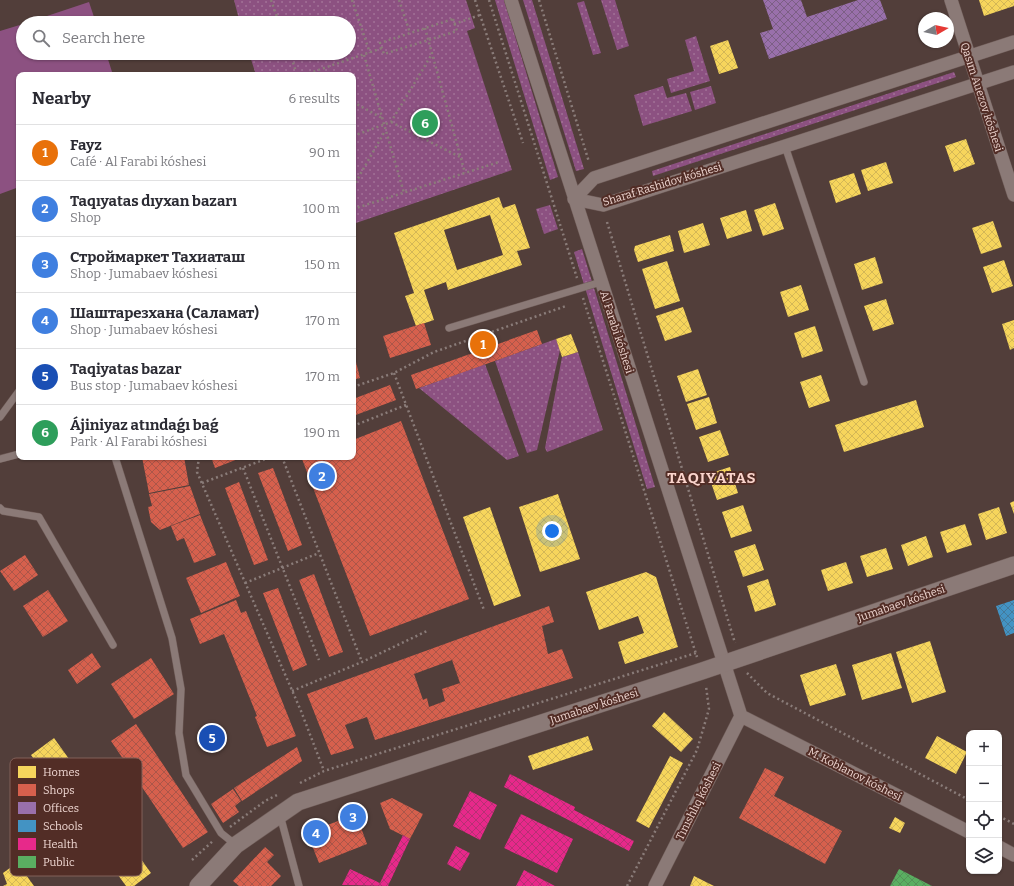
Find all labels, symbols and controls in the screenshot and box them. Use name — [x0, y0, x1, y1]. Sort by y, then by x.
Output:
north arrow — [918, 12, 954, 48]
search box — [16, 16, 356, 60]
icon: search — [30, 27, 52, 49]
text: Search here — [62, 29, 145, 47]
street label: Qasım Auezov kóshesi — [958, 41, 1006, 154]
text: Nearby — [32, 88, 91, 109]
text: 6 results — [288, 91, 340, 106]
pin: 6 — [412, 108, 438, 138]
text: Fayz — [70, 136, 102, 154]
text: 1 — [42, 145, 48, 160]
text: 90 m — [309, 145, 340, 160]
text: Café · Al Farabi kóshesi — [70, 154, 206, 169]
street label: Sharaf Rashidov kóshesi — [601, 160, 724, 209]
text: Taqıyatas dıyxan bazarı — [70, 192, 237, 210]
text: 2 — [41, 201, 49, 216]
text: 100 m — [303, 201, 340, 216]
text: Shop — [70, 210, 101, 225]
text: Строймаркет Тахиаташ — [70, 248, 245, 266]
text: 3 — [41, 257, 49, 272]
text: 150 m — [304, 257, 340, 272]
text: Shop · Jumabaev kóshesi — [70, 266, 218, 281]
street label: Al Farabi kóshesi — [597, 289, 636, 376]
text: Шаштарезхана (Саламат) — [70, 304, 259, 322]
text: 4 — [41, 313, 49, 328]
text: 170 m — [305, 313, 340, 328]
text: Shop · Jumabaev kóshesi — [70, 322, 218, 337]
pin: 1 — [470, 329, 496, 359]
text: Taqiyatas bazar — [70, 360, 182, 378]
text: 5 — [41, 369, 49, 384]
text: 170 m — [305, 369, 340, 384]
text: Bus stop · Jumabaev kóshesi — [70, 378, 238, 393]
text: Ájiniyaz atındaǵı baǵ — [70, 416, 219, 434]
text: 6 — [41, 425, 49, 440]
text: 190 m — [304, 425, 340, 440]
text: Park · Al Farabi kóshesi — [70, 434, 207, 449]
pin: 2 — [309, 461, 335, 491]
district label: TAQIYATAS — [667, 469, 757, 487]
your location — [542, 521, 562, 541]
street label: Jumabaev kóshesi — [855, 582, 947, 625]
street label: Jumabaev kóshesi — [548, 686, 641, 727]
pin: 5 — [199, 723, 225, 753]
map controls — [966, 730, 1002, 874]
button: + — [966, 730, 1002, 766]
street label: M. Koblanov kóshesi — [806, 745, 904, 804]
legend — [10, 758, 142, 876]
street label: Tınıshlıq kóshesi — [673, 759, 724, 842]
text: Homes — [43, 766, 80, 779]
button: − — [966, 766, 1002, 802]
text: Shops — [43, 784, 75, 797]
text: Offices — [43, 802, 79, 815]
pin: 3 — [340, 802, 366, 832]
button: locate — [966, 802, 1002, 838]
pin: 4 — [303, 818, 329, 848]
text: Schools — [43, 820, 83, 833]
text: Health — [43, 838, 78, 851]
button: layers — [966, 838, 1002, 874]
text: Public — [43, 856, 75, 869]

